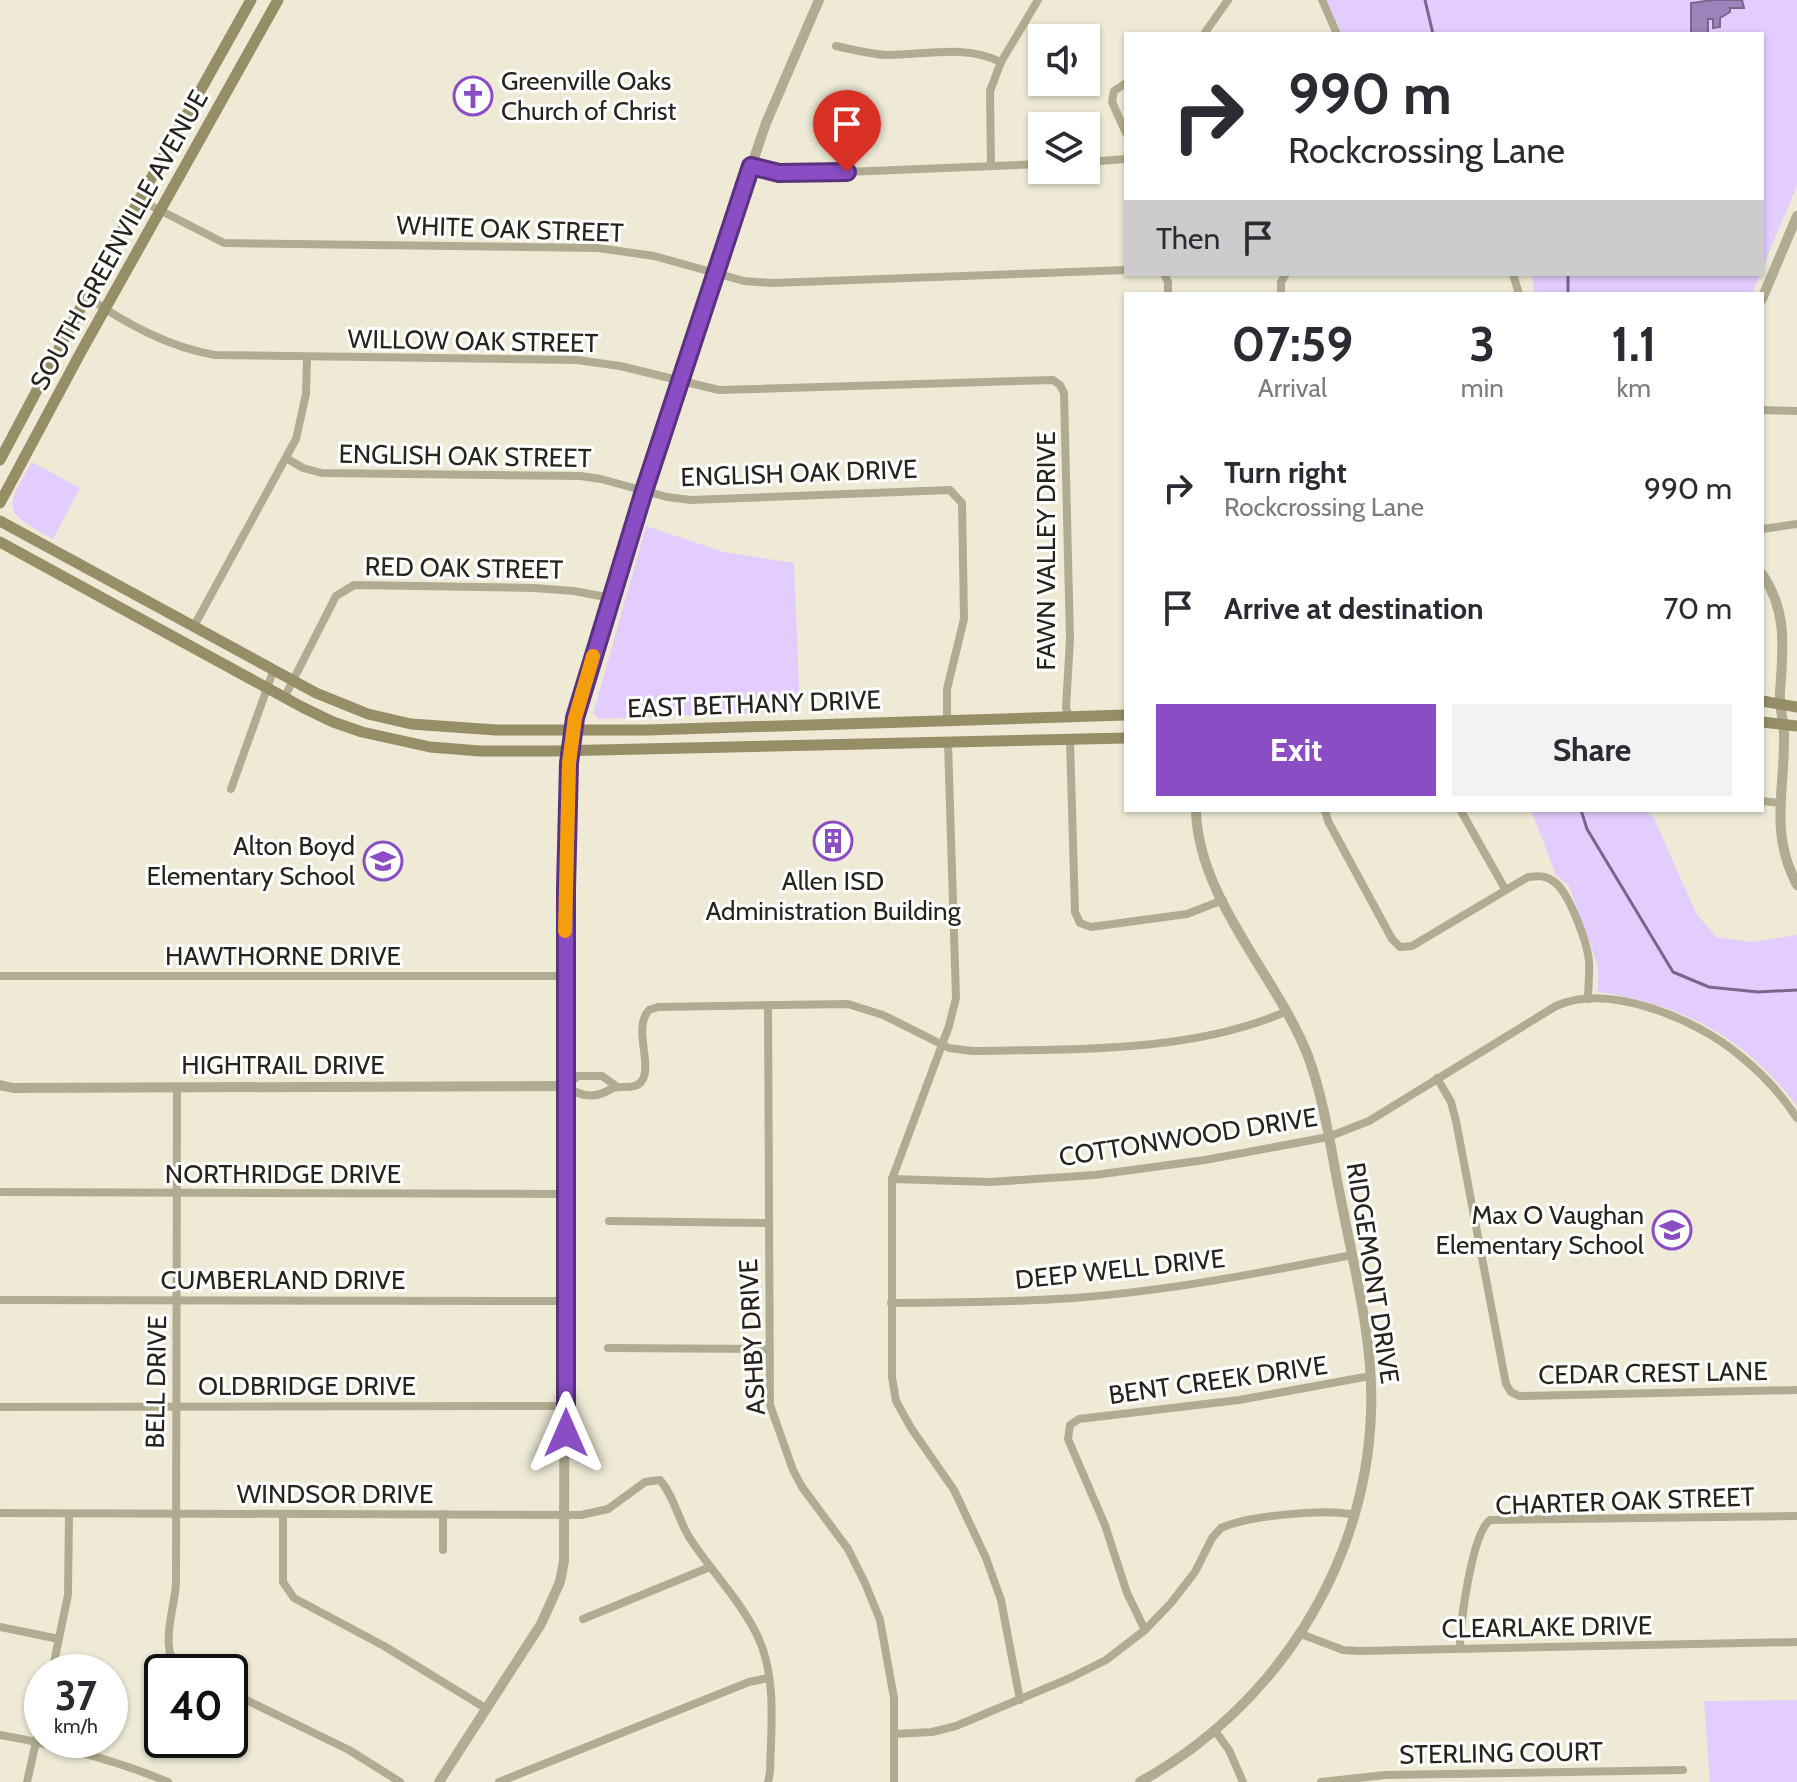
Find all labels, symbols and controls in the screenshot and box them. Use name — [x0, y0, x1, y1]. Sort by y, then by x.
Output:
map controls — [1028, 24, 1100, 184]
button: sound — [1028, 24, 1100, 96]
text: 990 m — [1288, 60, 1452, 128]
icon: right — [1156, 64, 1260, 168]
place label: Greenville Oaks Church of Christ — [501, 65, 677, 127]
church icon: Greenville Oaks Church of Christ — [452, 75, 494, 117]
street label: SOUTH GREENVILLE AVENUE — [23, 85, 215, 395]
pin — [813, 90, 881, 172]
icon: arrive — [825, 102, 869, 146]
button: layers — [1028, 112, 1100, 184]
text: Rockcrossing Lane — [1288, 128, 1565, 172]
street label: WHITE OAK STREET — [396, 209, 624, 249]
icon: arrive — [1236, 216, 1280, 260]
text: Then — [1156, 220, 1220, 257]
text: 07:59 — [1232, 315, 1353, 373]
text: 3 — [1469, 315, 1495, 373]
text: 1.1 — [1611, 315, 1656, 373]
street label: WILLOW OAK STREET — [347, 323, 599, 359]
text: Arrival — [1258, 372, 1327, 404]
text: min — [1461, 372, 1504, 404]
text: km — [1617, 372, 1651, 404]
street label: FAWN VALLEY DRIVE — [1030, 431, 1062, 671]
street label: ENGLISH OAK STREET — [338, 438, 592, 474]
street label: ENGLISH OAK DRIVE — [680, 453, 918, 493]
text: Turn right — [1224, 454, 1347, 491]
icon: right — [1156, 466, 1200, 510]
text: 990 m — [1644, 470, 1732, 507]
text: Rockcrossing Lane — [1224, 491, 1424, 523]
street label: RED OAK STREET — [364, 550, 564, 586]
icon: arrive — [1156, 586, 1200, 630]
text: Arrive at destination — [1224, 590, 1484, 627]
text: 70 m — [1663, 590, 1732, 627]
street label: EAST BETHANY DRIVE — [627, 684, 881, 724]
button: Exit — [1156, 704, 1436, 796]
button: Share — [1452, 704, 1732, 796]
building icon: Allen ISD Administration Building — [812, 820, 854, 862]
place label: Alton Boyd Elementary School — [147, 830, 355, 892]
school or university icon: Alton Boyd Elementary School — [362, 840, 404, 882]
place label: Allen ISD Administration Building — [705, 865, 962, 927]
street label: HAWTHORNE DRIVE — [165, 940, 401, 972]
street label: HIGHTRAIL DRIVE — [181, 1049, 385, 1081]
street label: COTTONWOOD DRIVE — [1057, 1101, 1319, 1173]
street label: NORTHRIDGE DRIVE — [165, 1158, 401, 1190]
street label: RIDGEMONT DRIVE — [1340, 1160, 1406, 1386]
place label: Max O Vaughan Elementary School — [1436, 1199, 1644, 1261]
school or university icon: Max O Vaughan Elementary School — [1651, 1209, 1693, 1251]
street label: DEEP WELL DRIVE — [1013, 1242, 1227, 1296]
street label: ASHBY DRIVE — [732, 1258, 772, 1416]
street label: CUMBERLAND DRIVE — [161, 1264, 405, 1296]
street label: BELL DRIVE — [139, 1315, 173, 1449]
street label: BENT CREEK DRIVE — [1107, 1349, 1329, 1411]
street label: CEDAR CREST LANE — [1538, 1355, 1768, 1391]
street label: OLDBRIDGE DRIVE — [198, 1370, 416, 1402]
position arrow — [524, 1391, 608, 1475]
street label: WINDSOR DRIVE — [237, 1478, 433, 1510]
street label: CHARTER OAK STREET — [1495, 1480, 1755, 1522]
street label: CLEARLAKE DRIVE — [1441, 1609, 1653, 1645]
speed limit sign: 40 — [144, 1654, 248, 1758]
text: 37 — [55, 1671, 97, 1720]
text: km/h — [54, 1714, 98, 1738]
street label: STERLING COURT — [1399, 1735, 1603, 1771]

